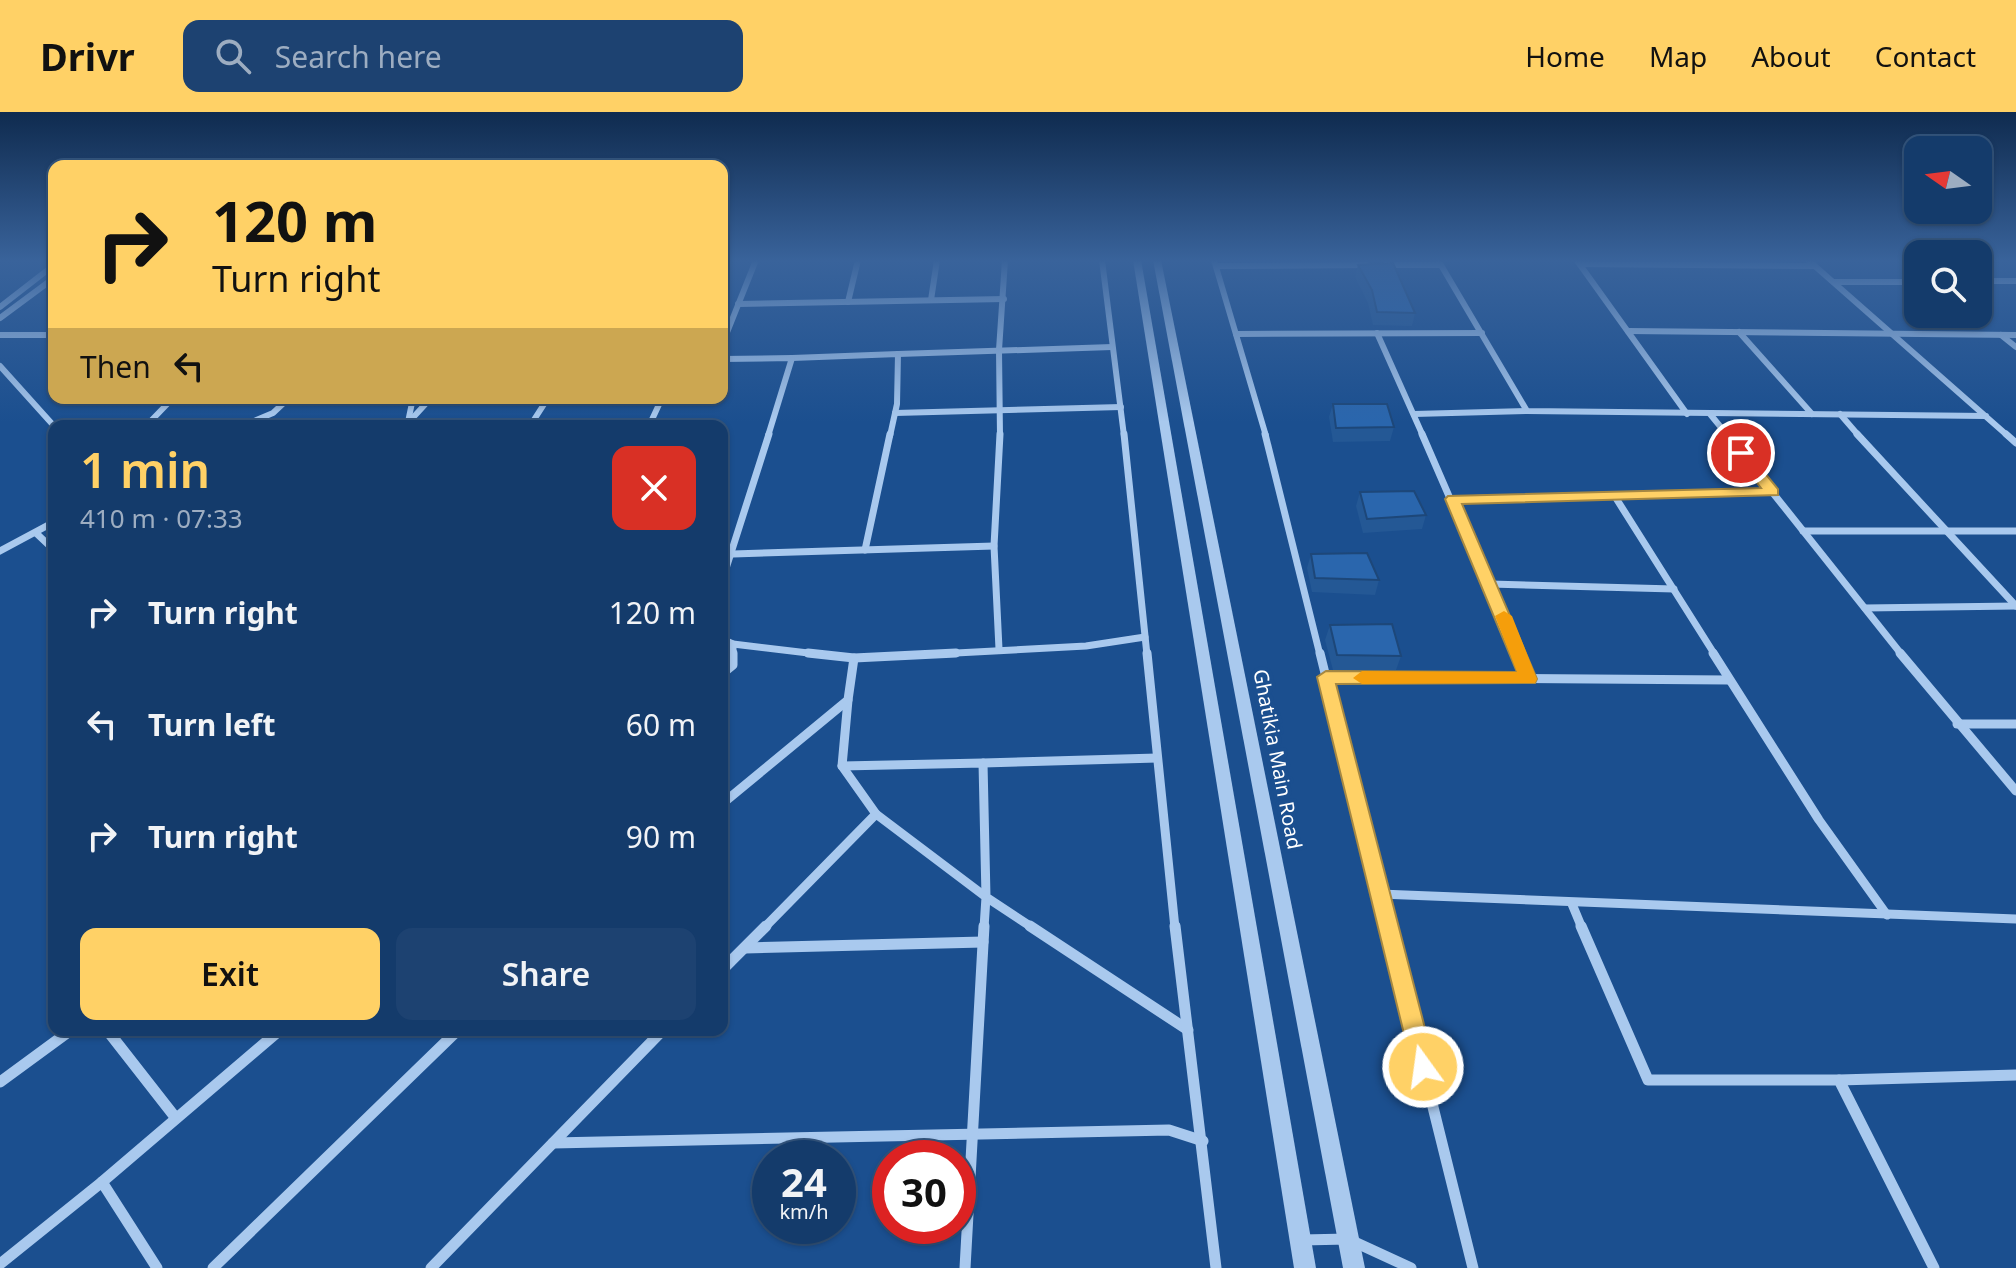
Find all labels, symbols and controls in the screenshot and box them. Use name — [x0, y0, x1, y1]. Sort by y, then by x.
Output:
search box — [183, 20, 743, 92]
text: Drivr — [40, 30, 135, 82]
icon: search — [211, 34, 255, 78]
text: Search here — [275, 36, 442, 77]
text: Home — [1525, 37, 1605, 75]
text: Map — [1649, 37, 1707, 75]
text: About — [1751, 37, 1831, 75]
text: Contact — [1875, 37, 1976, 75]
north arrow — [1904, 136, 1992, 224]
map controls — [1904, 136, 1992, 328]
text: 120 m — [212, 182, 377, 258]
icon: right — [80, 192, 184, 296]
button: search — [1904, 240, 1992, 328]
text: Turn right — [212, 254, 380, 303]
icon: left — [167, 344, 211, 388]
text: Then — [80, 346, 151, 387]
pin — [1707, 419, 1775, 487]
icon: arrive — [1719, 431, 1763, 475]
text: 1 min — [80, 437, 210, 502]
button: close — [612, 446, 696, 530]
text: 410 m · 07:33 — [80, 500, 243, 536]
icon: right — [80, 590, 124, 634]
text: Turn right — [148, 592, 298, 633]
text: 120 m — [609, 592, 696, 633]
street label: Ghatikia Main Road — [1247, 667, 1309, 851]
icon: left — [80, 702, 124, 746]
text: Turn left — [148, 704, 276, 745]
text: 60 m — [626, 704, 696, 745]
icon: right — [80, 814, 124, 858]
text: Turn right — [148, 816, 298, 857]
text: 90 m — [626, 816, 696, 857]
button: Exit — [80, 928, 380, 1020]
button: Share — [396, 928, 696, 1020]
position arrow — [1381, 1025, 1465, 1109]
speed limit sign: 30 — [872, 1140, 976, 1244]
text: 24 — [781, 1154, 827, 1209]
text: km/h — [779, 1198, 829, 1225]

